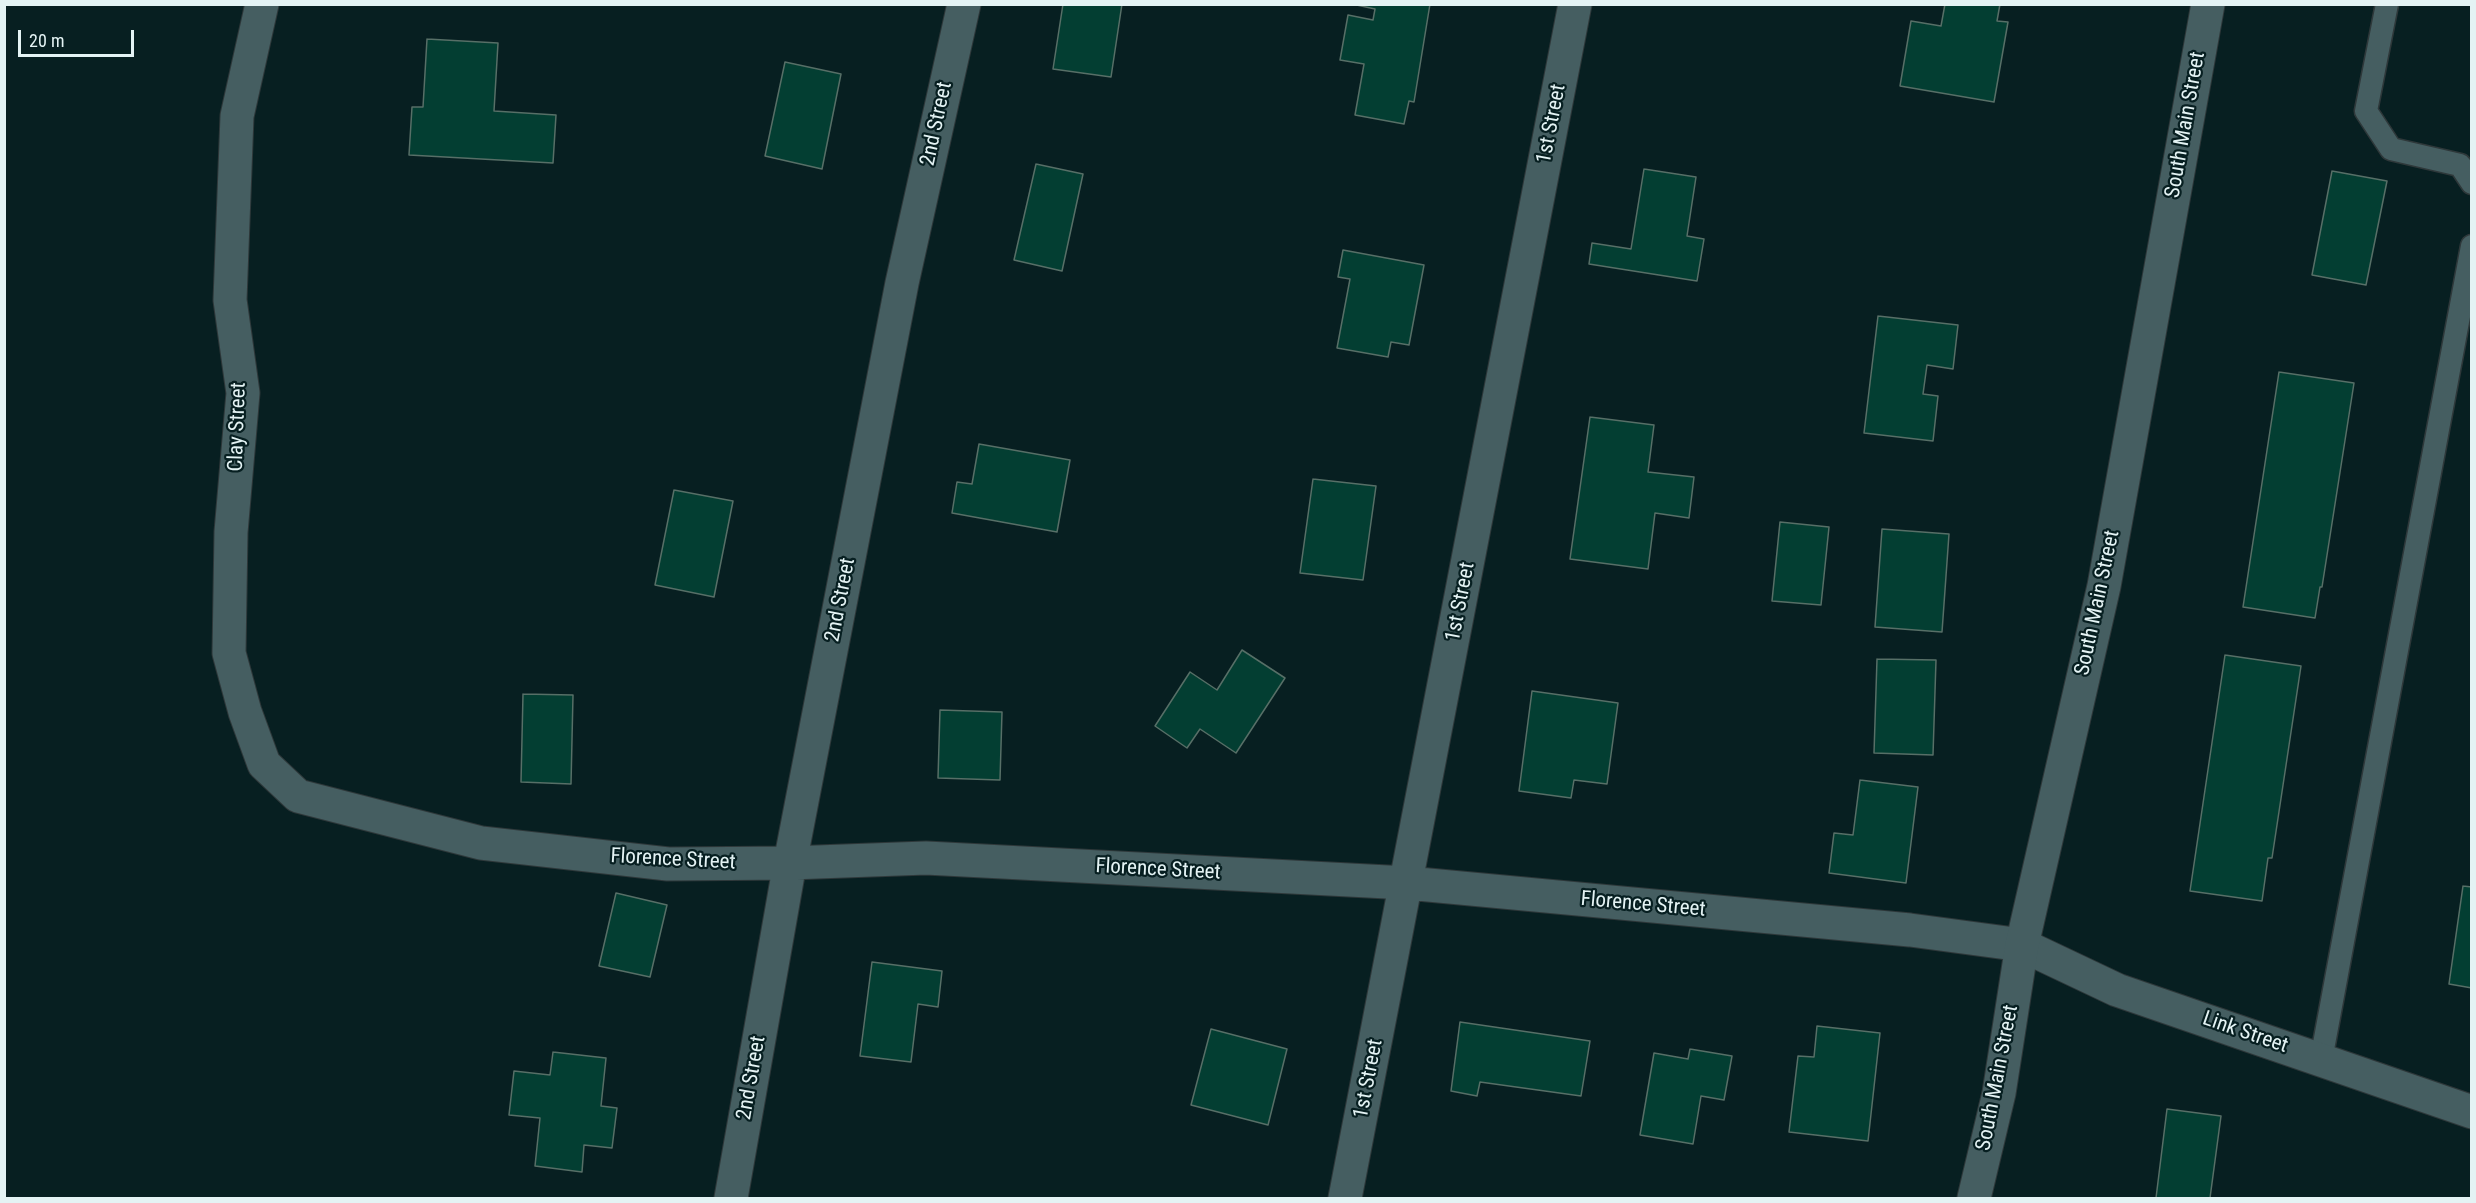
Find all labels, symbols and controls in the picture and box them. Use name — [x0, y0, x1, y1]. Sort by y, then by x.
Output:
scale bar — [21, 18, 136, 56]
text: 20 m — [29, 30, 64, 51]
street label: South Main Street — [2161, 50, 2211, 200]
street label: 2nd Street — [916, 80, 958, 168]
street label: 1st Street — [1532, 82, 1572, 166]
street label: Clay Street — [224, 382, 252, 472]
street label: South Main Street — [2070, 528, 2126, 678]
street label: 2nd Street — [821, 556, 861, 644]
street label: 1st Street — [1441, 560, 1481, 644]
street label: Florence Street — [610, 844, 736, 876]
street label: Florence Street — [1095, 854, 1221, 886]
street label: Florence Street — [1580, 887, 1706, 923]
street label: South Main Street — [1972, 1003, 2024, 1153]
street label: Link Street — [2199, 1007, 2291, 1059]
street label: 2nd Street — [732, 1034, 772, 1122]
street label: 1st Street — [1349, 1037, 1389, 1121]

